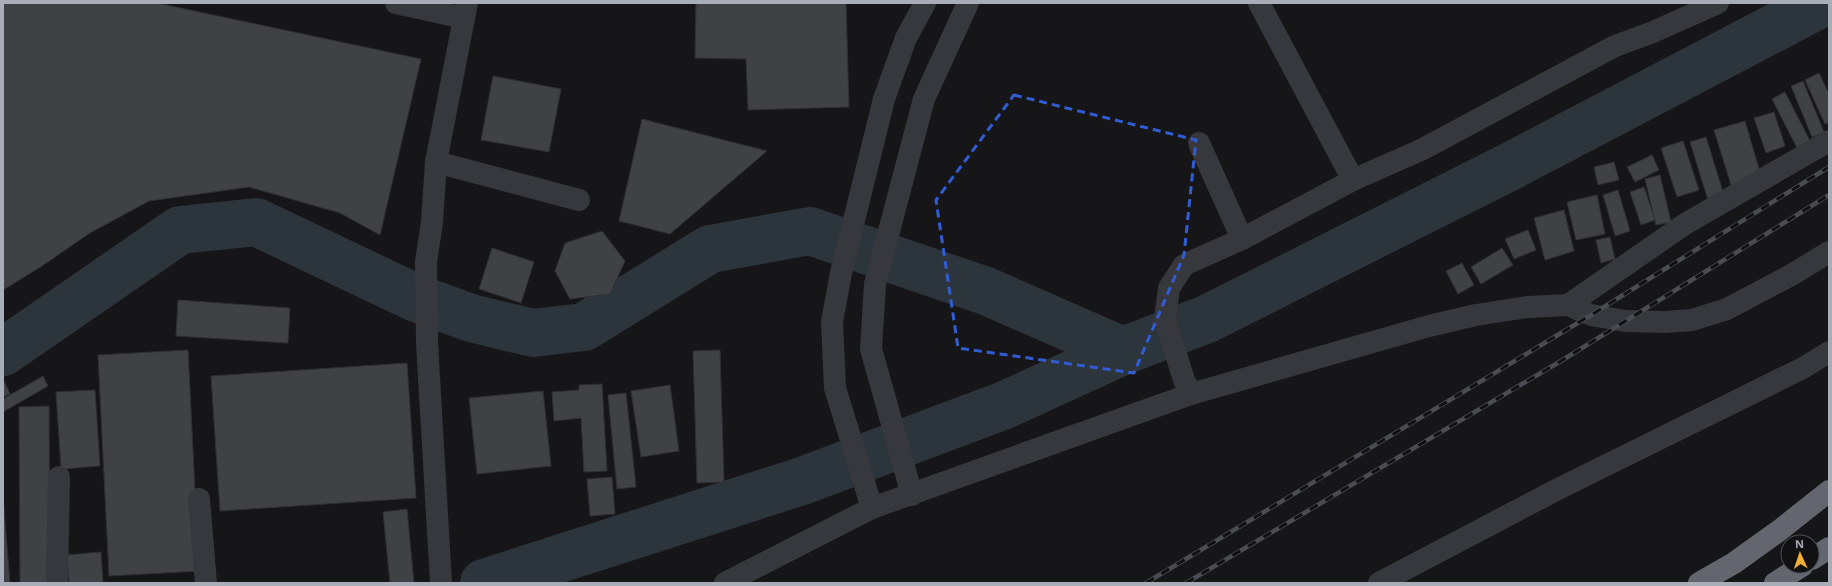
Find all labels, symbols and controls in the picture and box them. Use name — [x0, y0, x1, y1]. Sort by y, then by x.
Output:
north arrow — [1780, 534, 1820, 574]
text: N — [1795, 536, 1804, 551]

